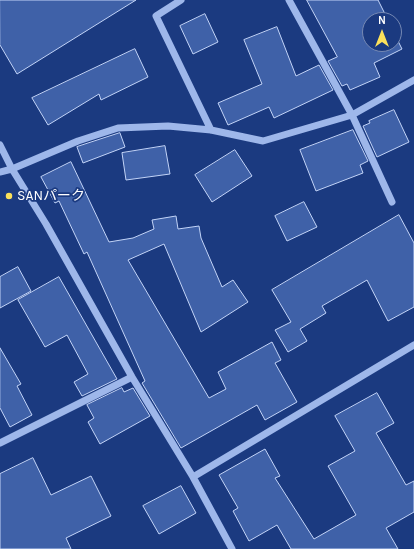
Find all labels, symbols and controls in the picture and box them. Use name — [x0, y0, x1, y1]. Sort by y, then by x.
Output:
north arrow — [362, 12, 402, 52]
text: N — [378, 14, 386, 27]
place label: SANパーク — [17, 188, 85, 204]
marker: SANパーク — [4, 191, 14, 201]

